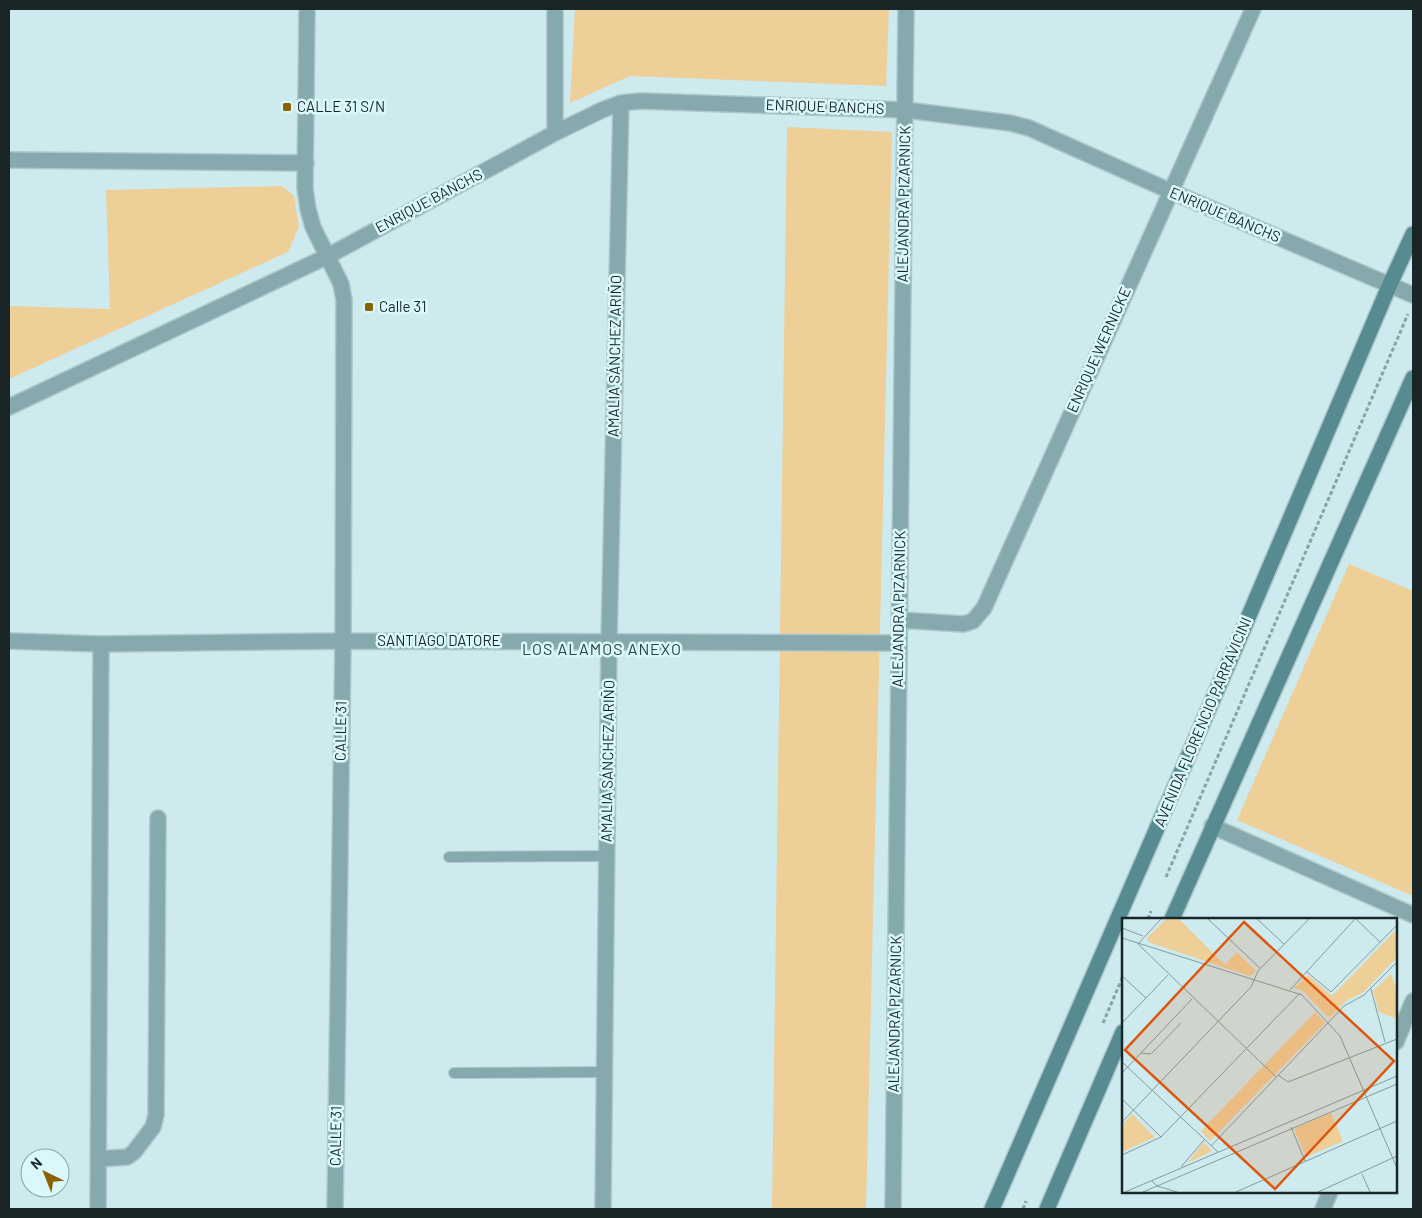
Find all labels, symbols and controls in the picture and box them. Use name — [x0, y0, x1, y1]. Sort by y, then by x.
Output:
street label: ENRIQUE BANCHS — [765, 95, 885, 117]
place label: CALLE 31 S/N — [297, 97, 385, 115]
marker: CALLE 31 S/N — [281, 101, 293, 113]
street label: ALEJANDRA PIZARNICK — [893, 125, 913, 283]
street label: ENRIQUE BANCHS — [372, 164, 485, 236]
street label: ENRIQUE BANCHS — [1167, 183, 1284, 246]
street label: AMALIA SÁNCHEZ ARIÑO — [604, 275, 624, 437]
street label: ENRIQUE WERNICKE — [1062, 284, 1134, 415]
place label: Calle 31 — [379, 297, 426, 315]
marker: Calle 31 — [363, 301, 375, 313]
street label: ALEJANDRA PIZARNICK — [888, 530, 908, 688]
street label: AVENIDA FLORENCIO PARRAVICINI — [1150, 614, 1254, 829]
street label: SANTIAGO DATORE — [377, 631, 501, 649]
district label: LOS ALAMOS ANEXO — [522, 639, 682, 658]
street label: AMALIA SÁNCHEZ ARIÑO — [597, 680, 617, 842]
street label: CALLE 31 — [330, 701, 350, 761]
inset map — [1122, 918, 1397, 1193]
street label: ALEJANDRA PIZARNICK — [884, 935, 904, 1093]
street label: CALLE 31 — [325, 1106, 345, 1166]
north arrow — [20, 1148, 70, 1198]
text: N — [27, 1154, 45, 1173]

